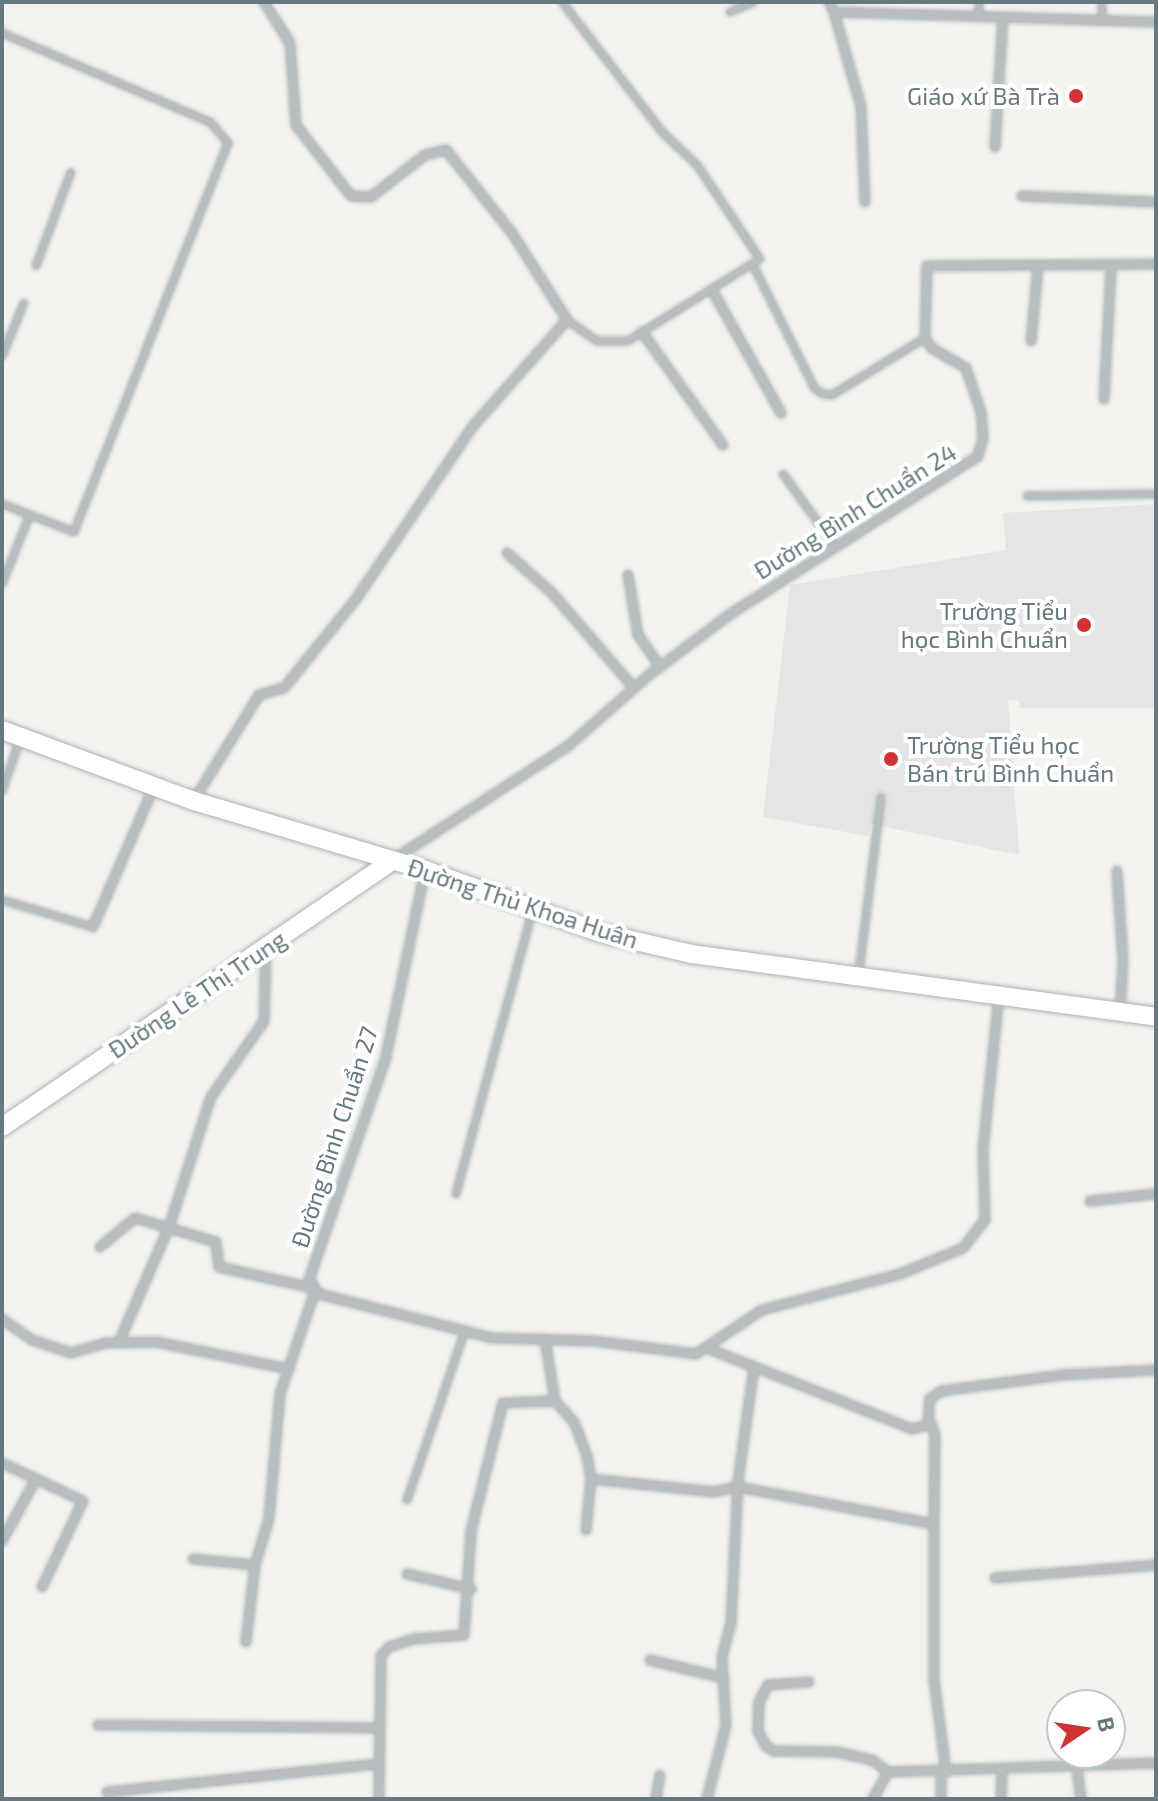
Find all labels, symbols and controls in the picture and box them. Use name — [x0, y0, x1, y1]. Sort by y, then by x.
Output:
place label: Giáo xứ Bà Trà — [907, 82, 1060, 110]
marker: Giáo xứ Bà Trà — [1067, 87, 1085, 105]
street label: Đường Bình Chuẩn 24 — [749, 437, 961, 585]
place label: Trường Tiểu học Bình Chuẩn — [901, 597, 1068, 653]
marker: Trường Tiểu học Bình Chuẩn — [1075, 616, 1093, 634]
place label: Trường Tiểu học Bán trú Bình Chuẩn — [907, 731, 1115, 787]
marker: Trường Tiểu học Bán trú Bình Chuẩn — [882, 750, 900, 768]
street label: Đường Thủ Khoa Huân — [404, 852, 642, 954]
street label: Đường Lê Thị Trung — [102, 924, 292, 1064]
street label: Đường Bình Chuẩn 27 — [285, 1023, 383, 1251]
north arrow — [1046, 1689, 1126, 1769]
text: B — [1093, 1714, 1122, 1734]

